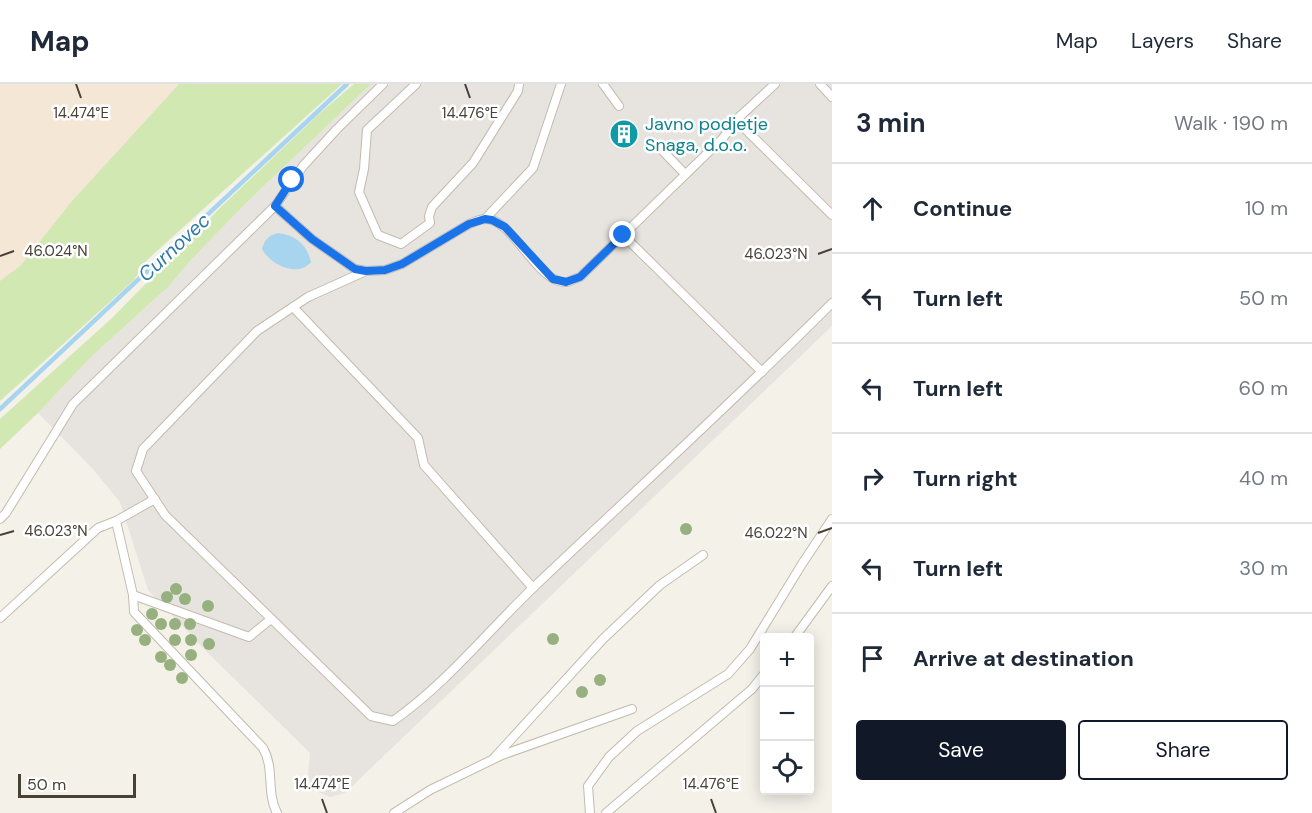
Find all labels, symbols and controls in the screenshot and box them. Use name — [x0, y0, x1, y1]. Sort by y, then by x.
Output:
text: Map — [30, 23, 90, 60]
text: Map — [1056, 27, 1098, 55]
text: Layers — [1131, 27, 1194, 55]
text: Share — [1227, 27, 1282, 55]
text: 14.474°E — [53, 103, 109, 123]
text: 14.476°E — [442, 103, 498, 123]
text: 3 min — [856, 106, 925, 140]
text: Walk · 190 m — [1174, 110, 1288, 136]
place label: Javno podjetje Snaga, d.o.o. — [645, 112, 768, 157]
building icon: Javno podjetje Snaga, d.o.o. — [608, 118, 640, 150]
route start — [278, 166, 304, 192]
icon: ahead — [856, 192, 889, 225]
text: Continue — [913, 194, 1012, 223]
text: 10 m — [1245, 195, 1288, 221]
water label: Curnovec — [132, 207, 216, 287]
route end — [609, 221, 635, 247]
text: 46.024°N — [24, 241, 88, 261]
text: 46.023°N — [744, 244, 808, 264]
icon: left — [856, 282, 889, 315]
text: Turn left — [913, 284, 1003, 313]
text: 50 m — [1239, 285, 1288, 311]
icon: left — [856, 372, 889, 405]
text: Turn left — [913, 374, 1003, 403]
text: 60 m — [1239, 375, 1288, 401]
icon: right — [856, 462, 889, 495]
text: Turn right — [913, 464, 1018, 493]
text: 40 m — [1239, 465, 1288, 491]
text: 46.023°N — [24, 521, 88, 541]
text: 46.022°N — [744, 523, 808, 543]
icon: left — [856, 552, 889, 585]
text: Turn left — [913, 554, 1003, 583]
text: 30 m — [1239, 555, 1288, 581]
map controls — [760, 633, 814, 795]
button: + — [760, 633, 814, 687]
icon: arrive — [856, 642, 889, 675]
text: Arrive at destination — [913, 644, 1134, 673]
button: − — [760, 687, 814, 741]
button: Save — [856, 720, 1066, 780]
button: Share — [1078, 720, 1288, 780]
button: locate — [760, 741, 814, 795]
scale bar — [18, 771, 136, 798]
text: 50 m — [27, 774, 66, 795]
text: 14.474°E — [294, 774, 350, 794]
text: 14.476°E — [683, 774, 739, 794]

